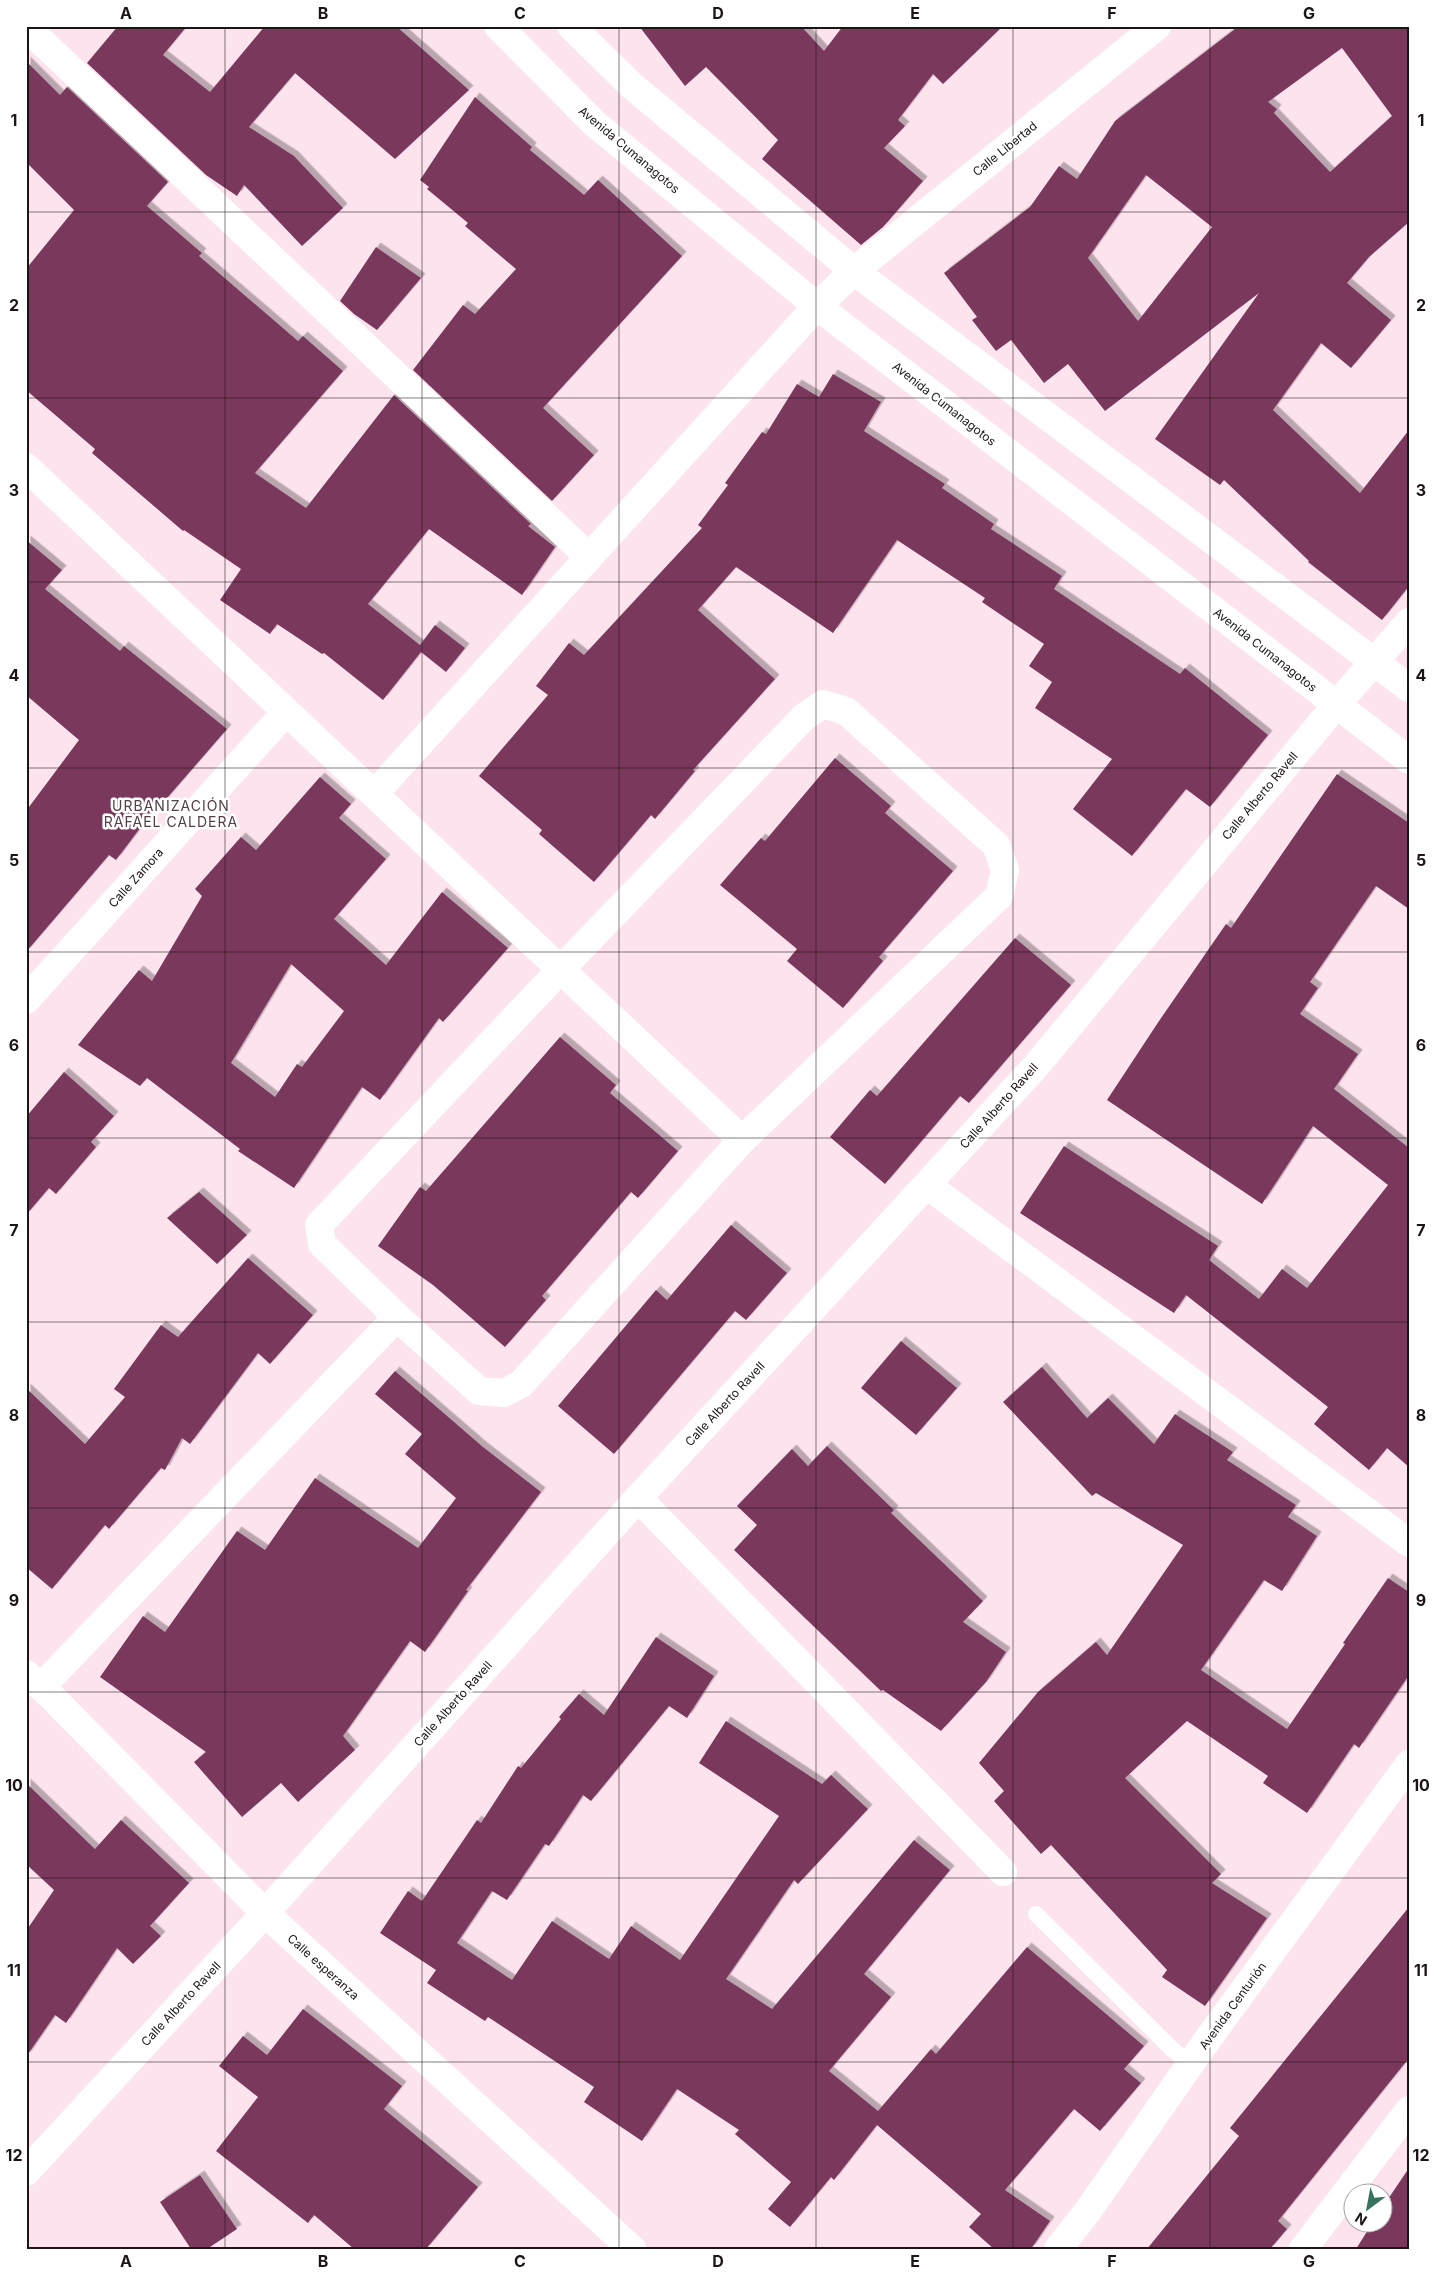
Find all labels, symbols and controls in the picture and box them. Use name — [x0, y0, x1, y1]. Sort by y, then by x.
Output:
text: A — [120, 3, 132, 23]
text: B — [318, 3, 328, 23]
text: C — [514, 3, 526, 23]
text: D — [712, 3, 724, 23]
text: E — [910, 3, 920, 23]
text: F — [1107, 3, 1117, 23]
text: G — [1303, 3, 1315, 23]
street label: Avenida Cumanagotos — [576, 103, 683, 196]
text: 1 — [11, 110, 17, 130]
text: 1 — [1418, 110, 1424, 130]
street label: Calle Libertad — [969, 118, 1040, 179]
text: 2 — [9, 295, 19, 315]
text: 2 — [1416, 295, 1426, 315]
street label: Avenida Cumanagotos — [890, 359, 999, 449]
text: 3 — [9, 480, 19, 500]
text: 3 — [1416, 480, 1426, 500]
street label: Avenida Cumanagotos — [1211, 605, 1320, 695]
text: 4 — [9, 665, 20, 685]
text: 4 — [1416, 665, 1427, 685]
street label: Calle Alberto Ravell — [1219, 749, 1301, 843]
district label: URBANIZACIÓN RAFAEL CALDERA — [104, 797, 238, 830]
street label: Calle Zamora — [105, 845, 166, 911]
text: 5 — [9, 850, 19, 870]
text: 5 — [1416, 850, 1426, 870]
text: 6 — [9, 1035, 19, 1055]
text: 6 — [1416, 1035, 1426, 1055]
street label: Calle Alberto Ravell — [956, 1060, 1041, 1152]
text: 7 — [9, 1220, 19, 1240]
text: 7 — [1416, 1220, 1426, 1240]
street label: Calle Alberto Ravell — [682, 1358, 768, 1449]
text: 8 — [9, 1405, 19, 1425]
text: 8 — [1416, 1405, 1426, 1425]
text: 9 — [9, 1590, 19, 1610]
text: 9 — [1416, 1590, 1426, 1610]
street label: Calle Alberto Ravell — [410, 1658, 495, 1750]
text: 10 — [5, 1775, 23, 1795]
text: 10 — [1412, 1775, 1430, 1795]
street label: Calle esperanza — [284, 1931, 362, 2003]
street label: Calle Alberto Ravell — [138, 1958, 224, 2049]
street label: Avenida Centurión — [1196, 1959, 1269, 2052]
text: 11 — [7, 1960, 21, 1980]
text: 11 — [1414, 1960, 1428, 1980]
text: 12 — [6, 2145, 22, 2165]
text: 12 — [1413, 2145, 1429, 2165]
north arrow — [1342, 2182, 1392, 2232]
text: N — [1352, 2209, 1370, 2229]
text: A — [120, 2251, 132, 2271]
text: B — [318, 2251, 328, 2271]
text: C — [514, 2251, 526, 2271]
text: D — [712, 2251, 724, 2271]
text: E — [910, 2251, 920, 2271]
text: F — [1107, 2251, 1117, 2271]
text: G — [1303, 2251, 1315, 2271]

